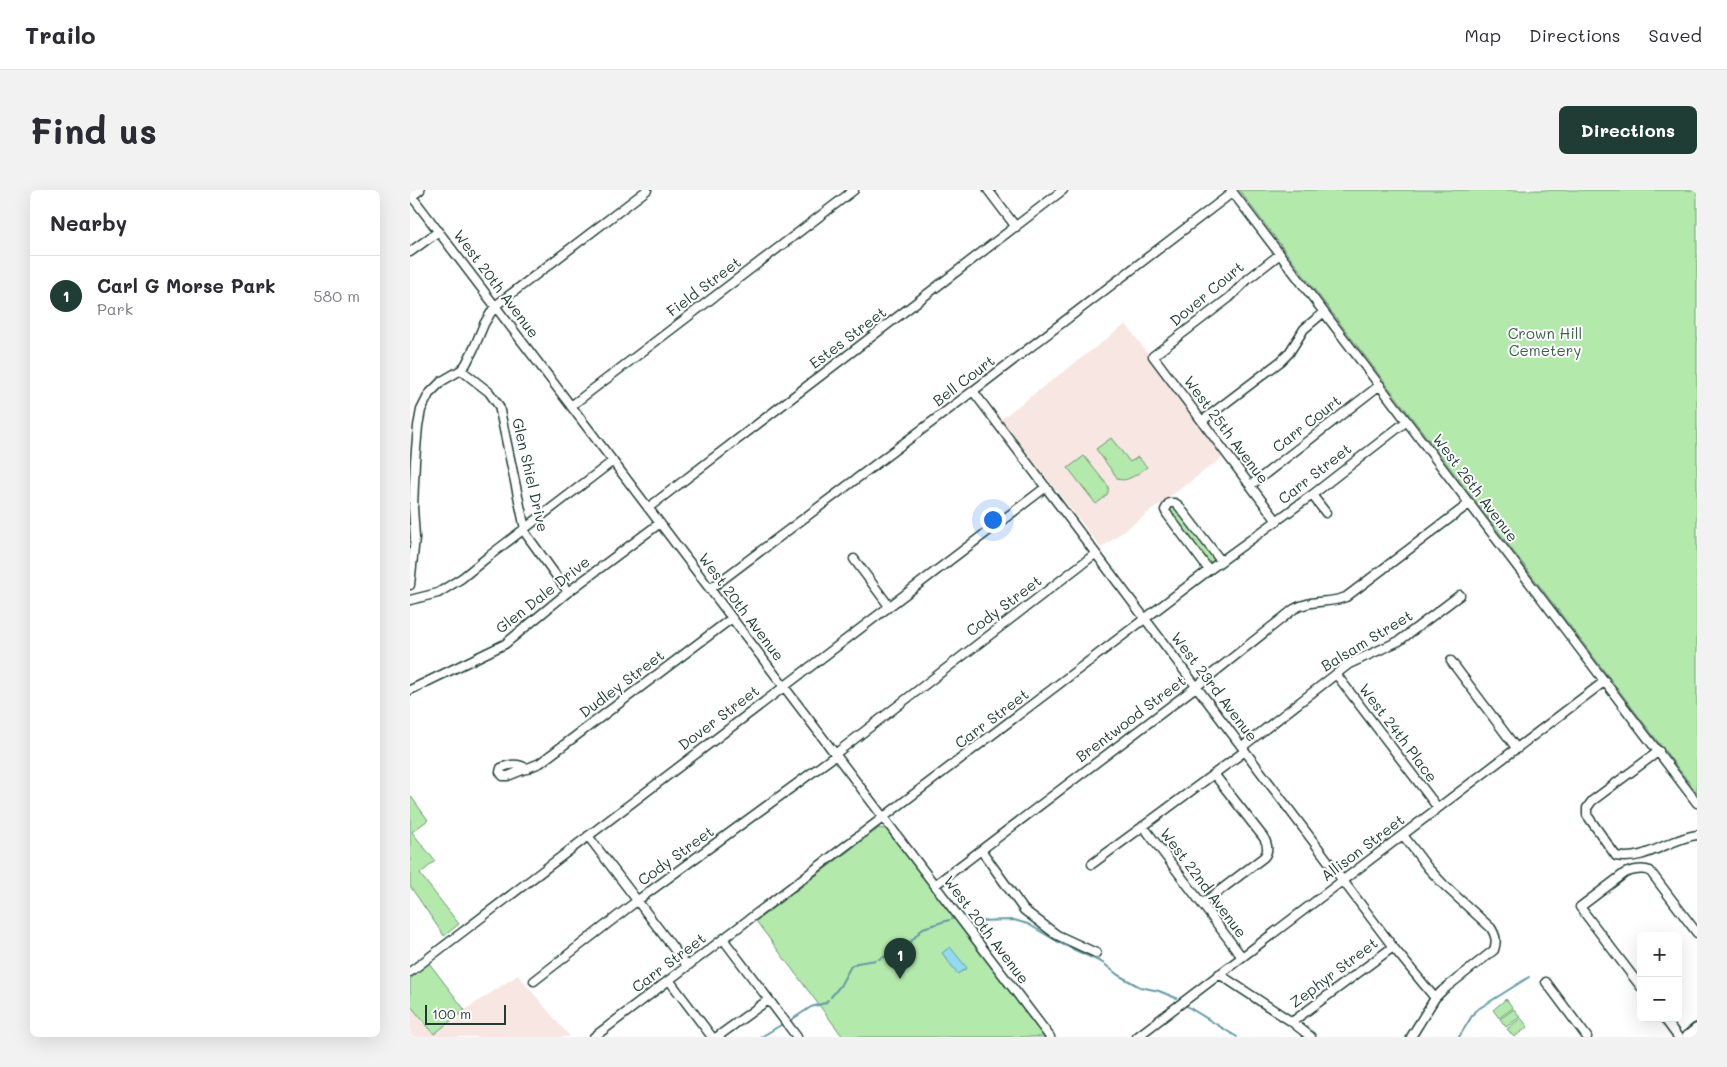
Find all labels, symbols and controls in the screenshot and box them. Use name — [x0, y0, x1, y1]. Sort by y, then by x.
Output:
text: Trailo — [25, 19, 96, 50]
text: Map — [1464, 23, 1501, 47]
text: Directions — [1529, 23, 1621, 47]
text: Saved — [1649, 23, 1702, 47]
button: Directions — [1559, 106, 1697, 154]
text: Find us — [30, 107, 157, 153]
text: Nearby — [50, 209, 127, 236]
street label: West 20th Avenue — [450, 225, 544, 342]
street label: Field Street — [662, 252, 745, 321]
street label: Dover Court — [1165, 256, 1248, 330]
text: Carl G Morse Park — [97, 273, 275, 298]
text: 1 — [62, 285, 70, 306]
text: 580 m — [313, 285, 360, 306]
text: Park — [97, 298, 133, 319]
street label: Estes Street — [805, 302, 890, 373]
park label: Crown Hill Cemetery — [1508, 323, 1582, 360]
street label: Bell Court — [928, 350, 999, 410]
street label: West 25th Avenue — [1180, 371, 1274, 487]
street label: Carr Court — [1268, 390, 1345, 456]
street label: Glen Shiel Drive — [508, 416, 554, 534]
street label: West 26th Avenue — [1429, 429, 1523, 545]
street label: Carr Street — [1274, 438, 1355, 508]
your location — [980, 507, 1006, 533]
street label: West 20th Avenue — [695, 548, 789, 665]
street label: Glen Dale Drive — [491, 551, 594, 637]
street label: Cody Street — [962, 570, 1045, 640]
street label: Balsam Street — [1317, 605, 1416, 675]
street label: West 23rd Avenue — [1167, 628, 1263, 745]
street label: Dudley Street — [575, 645, 668, 722]
street label: Brentwood Street — [1071, 670, 1189, 766]
street label: West 24th Place — [1355, 679, 1442, 786]
street label: Dover Street — [674, 680, 763, 754]
street label: Carr Street — [950, 684, 1032, 753]
street label: Allison Street — [1317, 809, 1408, 885]
street label: Cody Street — [633, 821, 717, 890]
street label: West 22nd Avenue — [1156, 824, 1252, 941]
street label: West 20th Avenue — [940, 871, 1034, 988]
street label: Carr Street — [627, 928, 709, 997]
map controls — [1637, 932, 1682, 1022]
button: + — [1637, 932, 1682, 977]
street label: Zephyr Street — [1285, 933, 1381, 1012]
pin: 1 — [884, 938, 916, 979]
button: − — [1637, 977, 1682, 1022]
scale bar — [425, 1002, 506, 1025]
text: 100 m — [432, 1004, 471, 1023]

